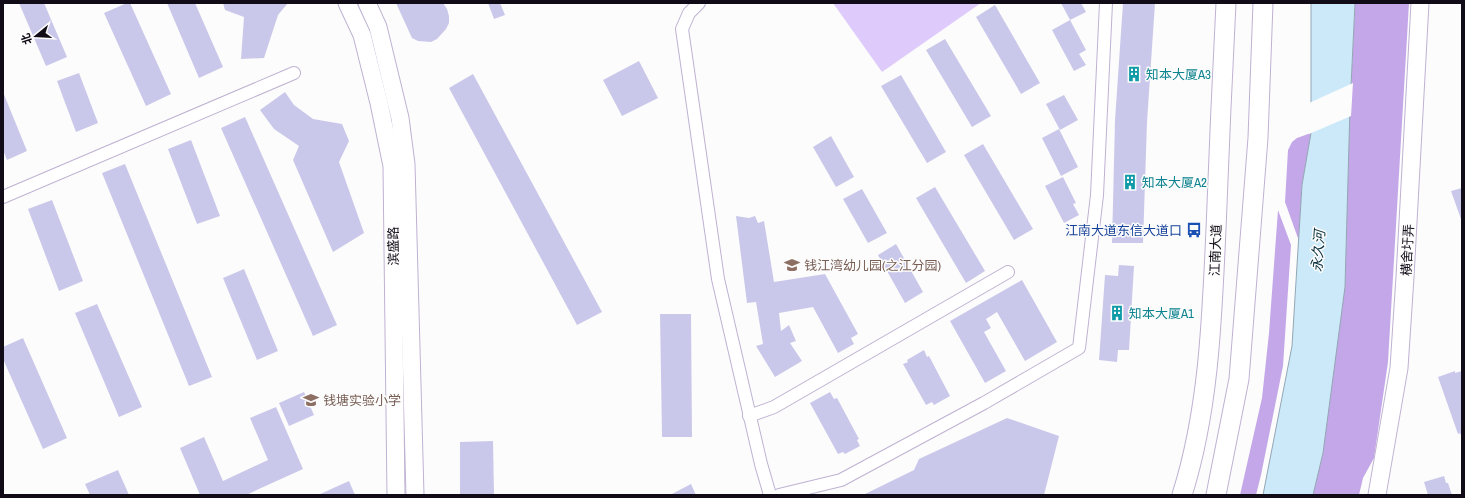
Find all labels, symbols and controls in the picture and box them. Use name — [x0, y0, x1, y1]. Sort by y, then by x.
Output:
north arrow — [16, 16, 56, 56]
text: 北 — [18, 32, 35, 46]
building icon: 知本大厦A3 — [1125, 65, 1143, 83]
place label: 知本大厦A3 — [1146, 66, 1211, 83]
building icon: 知本大厦A2 — [1121, 173, 1139, 191]
place label: 知本大厦A2 — [1142, 174, 1207, 191]
bus stop icon: 江南大道东信大道口 — [1185, 221, 1203, 239]
place label: 江南大道东信大道口 — [1065, 222, 1182, 239]
street label: 江南大道 — [1206, 224, 1225, 276]
street label: 横舍圩弄 — [1398, 224, 1417, 276]
street label: 滨盛路 — [385, 226, 402, 266]
water label: 永久河 — [1307, 226, 1329, 273]
school or university icon: 钱江湾幼儿园(之江分园) — [783, 256, 801, 274]
place label: 钱江湾幼儿园(之江分园) — [804, 257, 942, 274]
building icon: 知本大厦A1 — [1108, 304, 1126, 322]
place label: 知本大厦A1 — [1129, 305, 1194, 322]
school or university icon: 钱塘实验小学 — [302, 391, 320, 409]
place label: 钱塘实验小学 — [323, 392, 401, 409]

